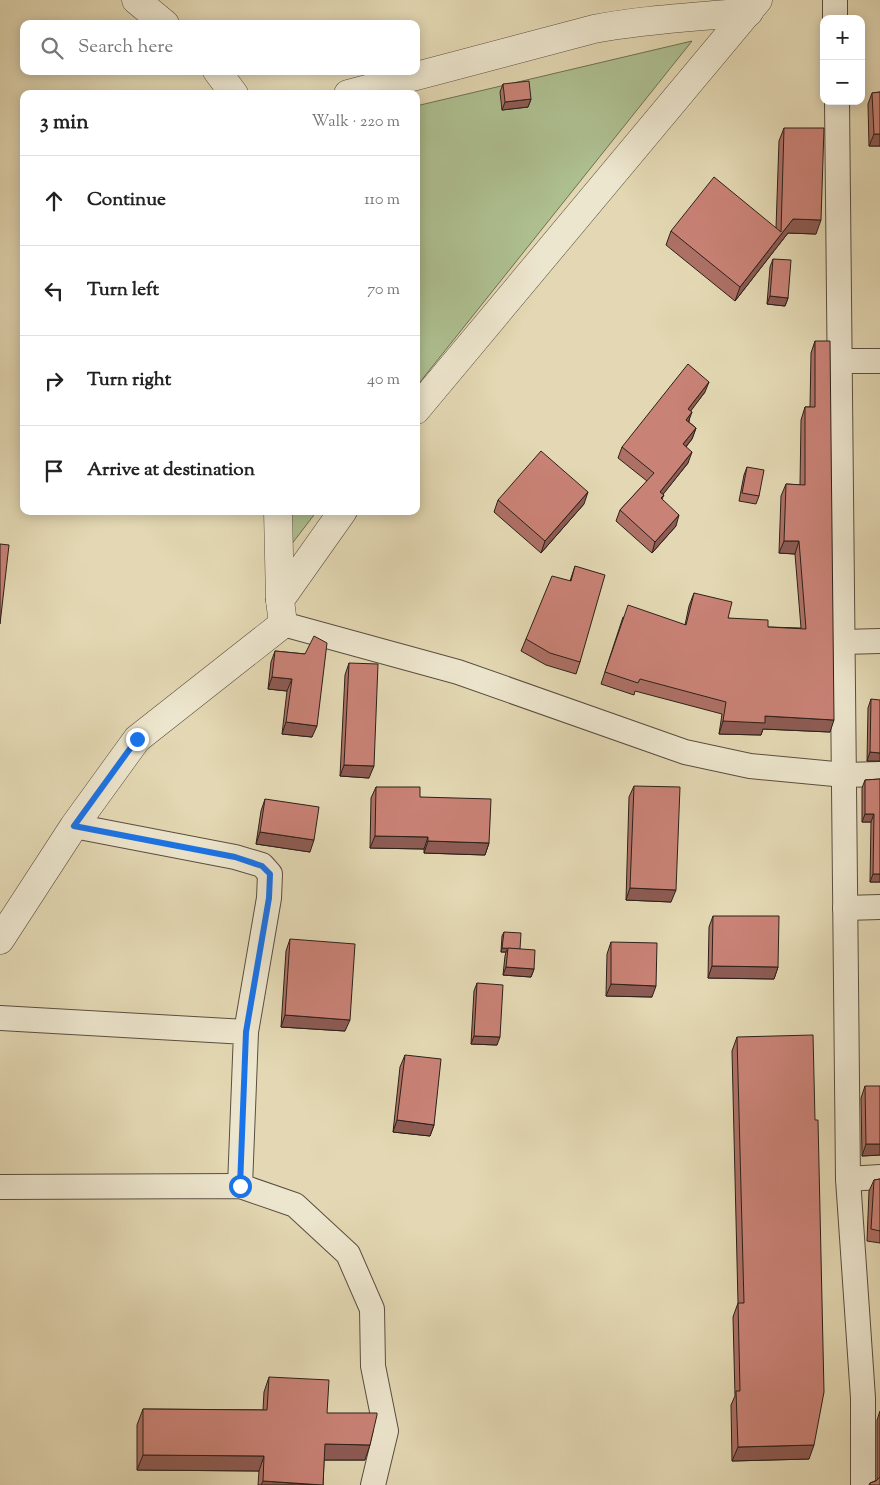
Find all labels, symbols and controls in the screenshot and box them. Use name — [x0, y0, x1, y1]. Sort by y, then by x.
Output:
map controls — [820, 15, 865, 105]
button: + — [820, 15, 865, 60]
search box — [20, 20, 420, 75]
icon: search — [38, 34, 66, 62]
text: Search here — [78, 34, 173, 61]
button: − — [820, 60, 865, 105]
text: 3 min — [40, 108, 89, 138]
text: Walk · 220 m — [312, 111, 400, 134]
icon: ahead — [40, 187, 68, 215]
text: Continue — [87, 187, 166, 214]
text: 110 m — [364, 189, 400, 212]
icon: left — [40, 277, 68, 305]
text: Turn left — [87, 277, 159, 304]
text: 70 m — [367, 279, 400, 302]
icon: right — [40, 367, 68, 395]
text: Turn right — [87, 367, 171, 394]
text: 40 m — [367, 369, 400, 392]
icon: arrive — [40, 457, 68, 485]
text: Arrive at destination — [87, 457, 255, 484]
route end — [126, 728, 149, 751]
route start — [229, 1175, 252, 1198]

